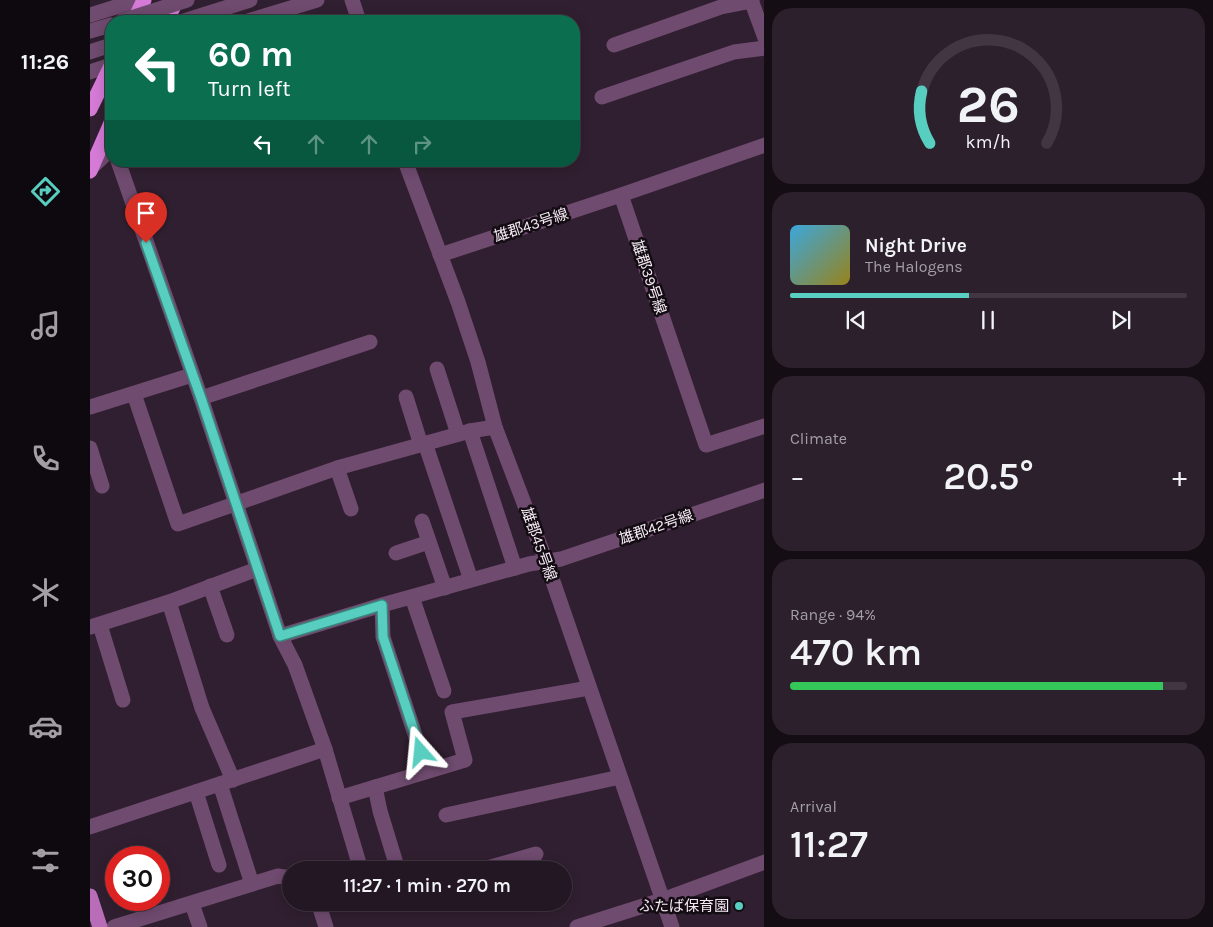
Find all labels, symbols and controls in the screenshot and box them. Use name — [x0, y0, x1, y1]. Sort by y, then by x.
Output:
text: 60 m — [208, 34, 293, 75]
icon: left — [125, 35, 190, 100]
text: 11:26 — [21, 49, 69, 75]
text: 26 — [957, 74, 1020, 135]
text: Turn left — [208, 76, 291, 102]
icon: left — [249, 130, 277, 158]
icon: ahead — [302, 130, 330, 158]
icon: ahead — [355, 130, 383, 158]
icon: right — [408, 130, 436, 158]
text: km/h — [966, 132, 1011, 153]
icon: directions — [28, 174, 63, 209]
pin — [125, 192, 167, 243]
icon: arrive — [132, 199, 160, 227]
street label: 雄郡43号線 — [491, 205, 571, 245]
text: Night Drive — [865, 235, 967, 257]
street label: 雄郡39号線 — [628, 237, 670, 317]
text: The Halogens — [865, 257, 963, 276]
icon: previous — [842, 306, 870, 334]
icon: pause — [974, 306, 1002, 334]
icon: next — [1107, 306, 1135, 334]
icon: music — [28, 308, 63, 343]
text: Climate — [790, 429, 847, 448]
icon: phone — [28, 441, 63, 476]
text: 20.5° — [943, 454, 1034, 499]
text: − — [790, 460, 805, 493]
text: + — [1172, 460, 1187, 493]
street label: 雄郡45号線 — [517, 505, 561, 583]
street label: 雄郡42号線 — [617, 506, 695, 548]
icon: climate — [28, 575, 63, 610]
text: Range · 94% — [790, 605, 876, 624]
text: 470 km — [790, 630, 922, 675]
icon: car — [28, 709, 63, 744]
position arrow — [394, 725, 446, 777]
text: Arrival — [790, 797, 837, 816]
text: 11:27 — [790, 822, 868, 867]
icon: filters — [28, 843, 63, 878]
speed limit sign: 30 — [105, 846, 170, 911]
text: 11:27 · 1 min · 270 m — [343, 875, 511, 897]
place label: ふたば保育園 — [639, 897, 729, 915]
marker: ふたば保育園 — [733, 900, 745, 912]

